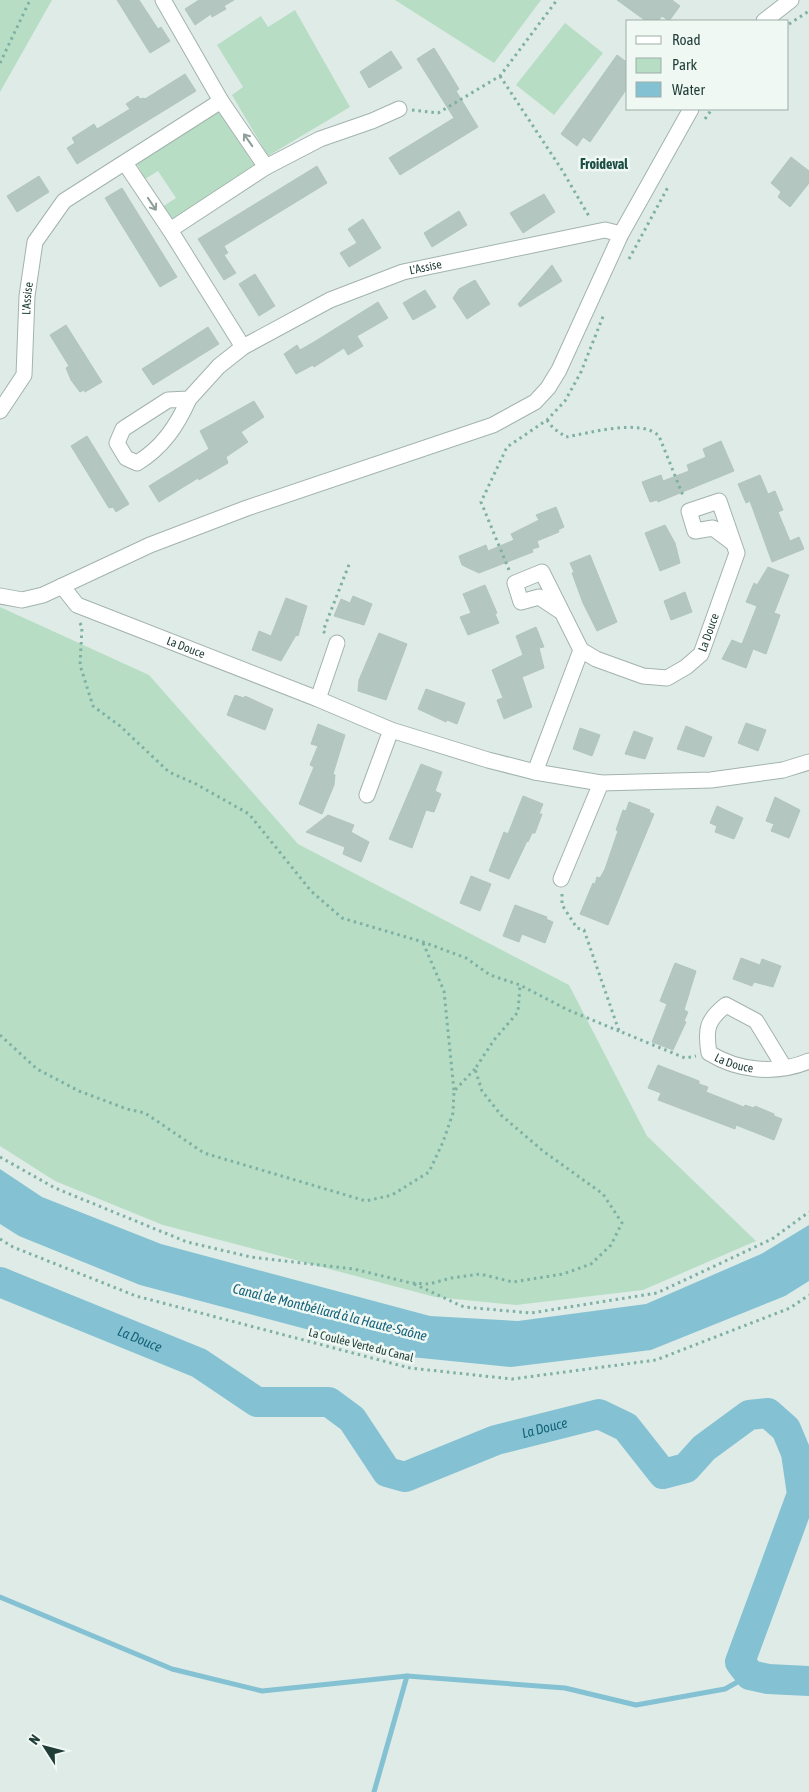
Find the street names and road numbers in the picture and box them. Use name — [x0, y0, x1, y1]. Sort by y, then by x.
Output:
street label: L'Assise — [408, 257, 443, 278]
street label: L'Assise — [19, 281, 36, 315]
street label: La Douce — [695, 611, 722, 654]
street label: La Douce — [165, 634, 207, 661]
street label: La Douce — [712, 1050, 754, 1076]
street label: La Coulée Verte du Canal — [307, 1325, 416, 1365]

